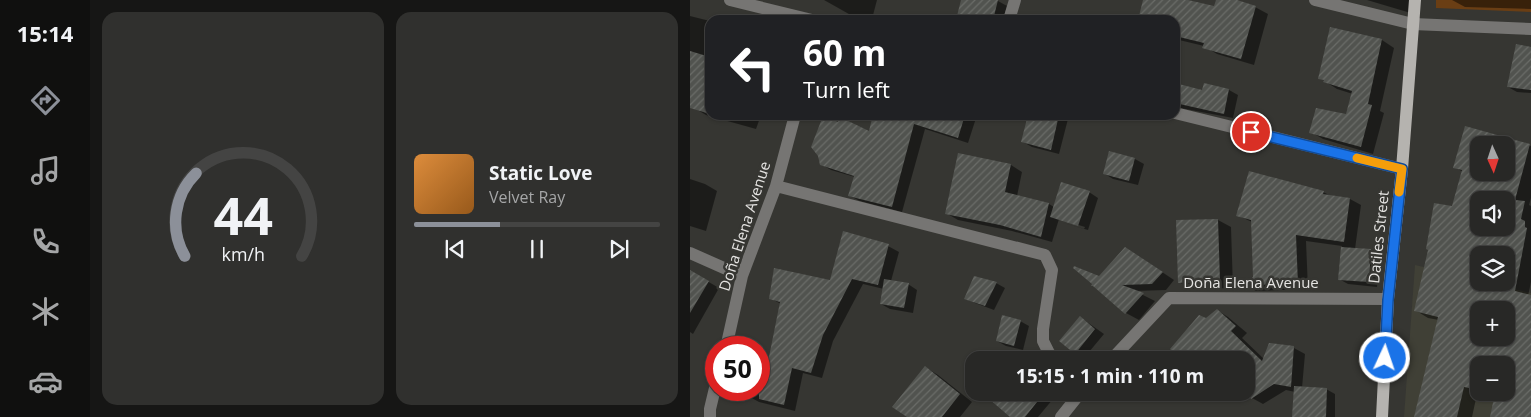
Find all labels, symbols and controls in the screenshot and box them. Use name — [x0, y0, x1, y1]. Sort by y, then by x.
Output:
text: 15:14 — [17, 18, 73, 48]
text: 60 m — [803, 29, 886, 76]
icon: left — [720, 35, 785, 100]
text: Turn left — [803, 74, 890, 104]
icon: directions — [28, 83, 63, 118]
pin — [1230, 111, 1272, 153]
icon: arrive — [1237, 118, 1265, 146]
north arrow — [1470, 136, 1515, 181]
map controls — [1470, 136, 1515, 401]
icon: music — [28, 153, 63, 188]
street label: Doña Elena Avenue — [714, 158, 774, 294]
text: Static Love — [489, 160, 592, 186]
text: 44 — [213, 179, 273, 250]
text: Velvet Ray — [489, 186, 565, 208]
street label: Datiles Street — [1363, 189, 1393, 285]
button: sound — [1470, 191, 1515, 236]
icon: phone — [28, 224, 63, 259]
icon: previous — [441, 235, 469, 263]
icon: pause — [523, 235, 551, 263]
icon: next — [605, 235, 633, 263]
text: km/h — [221, 242, 265, 266]
button: layers — [1470, 246, 1515, 291]
street label: Doña Elena Avenue — [1183, 272, 1319, 292]
icon: climate — [28, 294, 63, 329]
button: + — [1470, 301, 1515, 346]
position arrow — [1358, 331, 1410, 383]
speed limit sign: 50 — [705, 336, 770, 401]
button: − — [1470, 356, 1515, 401]
text: 15:15 · 1 min · 110 m — [1016, 363, 1204, 389]
icon: car — [28, 364, 63, 399]

